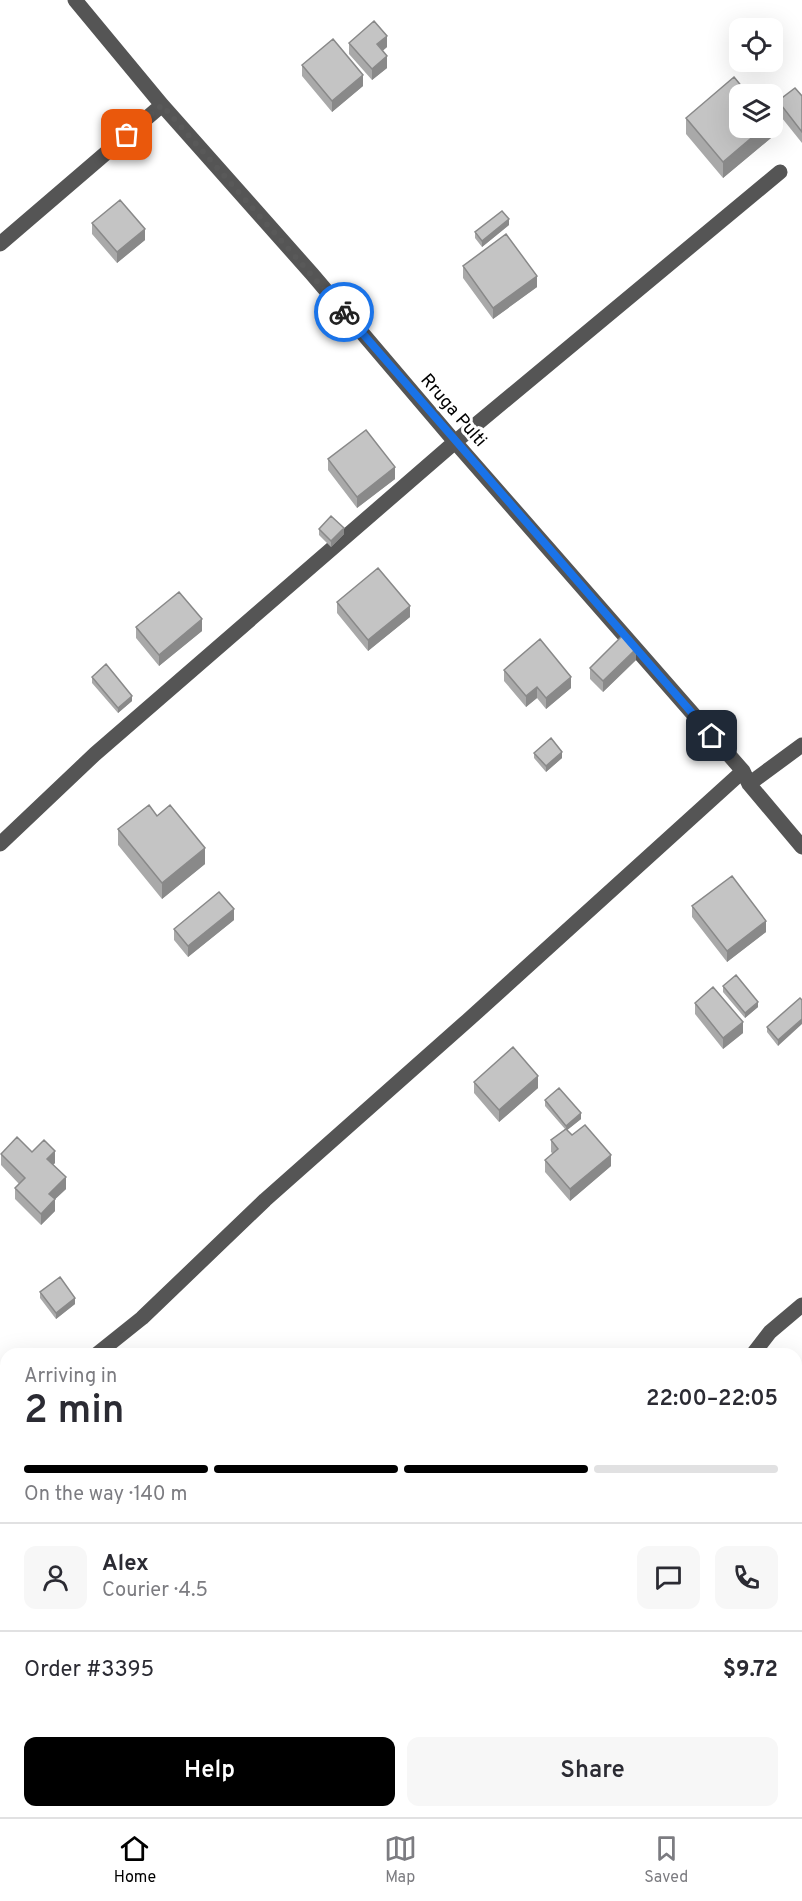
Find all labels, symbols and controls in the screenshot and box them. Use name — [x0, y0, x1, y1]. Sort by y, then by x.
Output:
map controls — [729, 18, 783, 138]
button: locate — [729, 18, 783, 72]
button: layers — [729, 84, 783, 138]
pin — [101, 109, 152, 160]
icon: bag — [110, 118, 143, 151]
courier — [314, 282, 374, 342]
icon: bike — [328, 296, 361, 329]
street label: Rruga Pulti — [415, 370, 491, 452]
pin — [686, 710, 737, 761]
icon: home — [695, 719, 728, 752]
text: Arriving in — [24, 1364, 117, 1390]
text: 22:00–22:05 — [646, 1386, 778, 1413]
text: 2 min — [24, 1388, 125, 1437]
text: On the way · 140 m — [24, 1482, 187, 1508]
button: person — [24, 1546, 87, 1609]
button: chat — [637, 1546, 700, 1609]
button: phone — [715, 1546, 778, 1609]
text: Alex — [102, 1551, 149, 1578]
text: Courier · 4.5 — [102, 1578, 208, 1604]
text: Order #3395 — [24, 1657, 154, 1684]
text: $9.72 — [723, 1657, 778, 1684]
button: Help — [24, 1737, 395, 1806]
button: Share — [407, 1737, 778, 1806]
tab: Home — [114, 1832, 156, 1888]
tab: Map — [384, 1832, 417, 1888]
tab: Saved — [644, 1832, 688, 1888]

